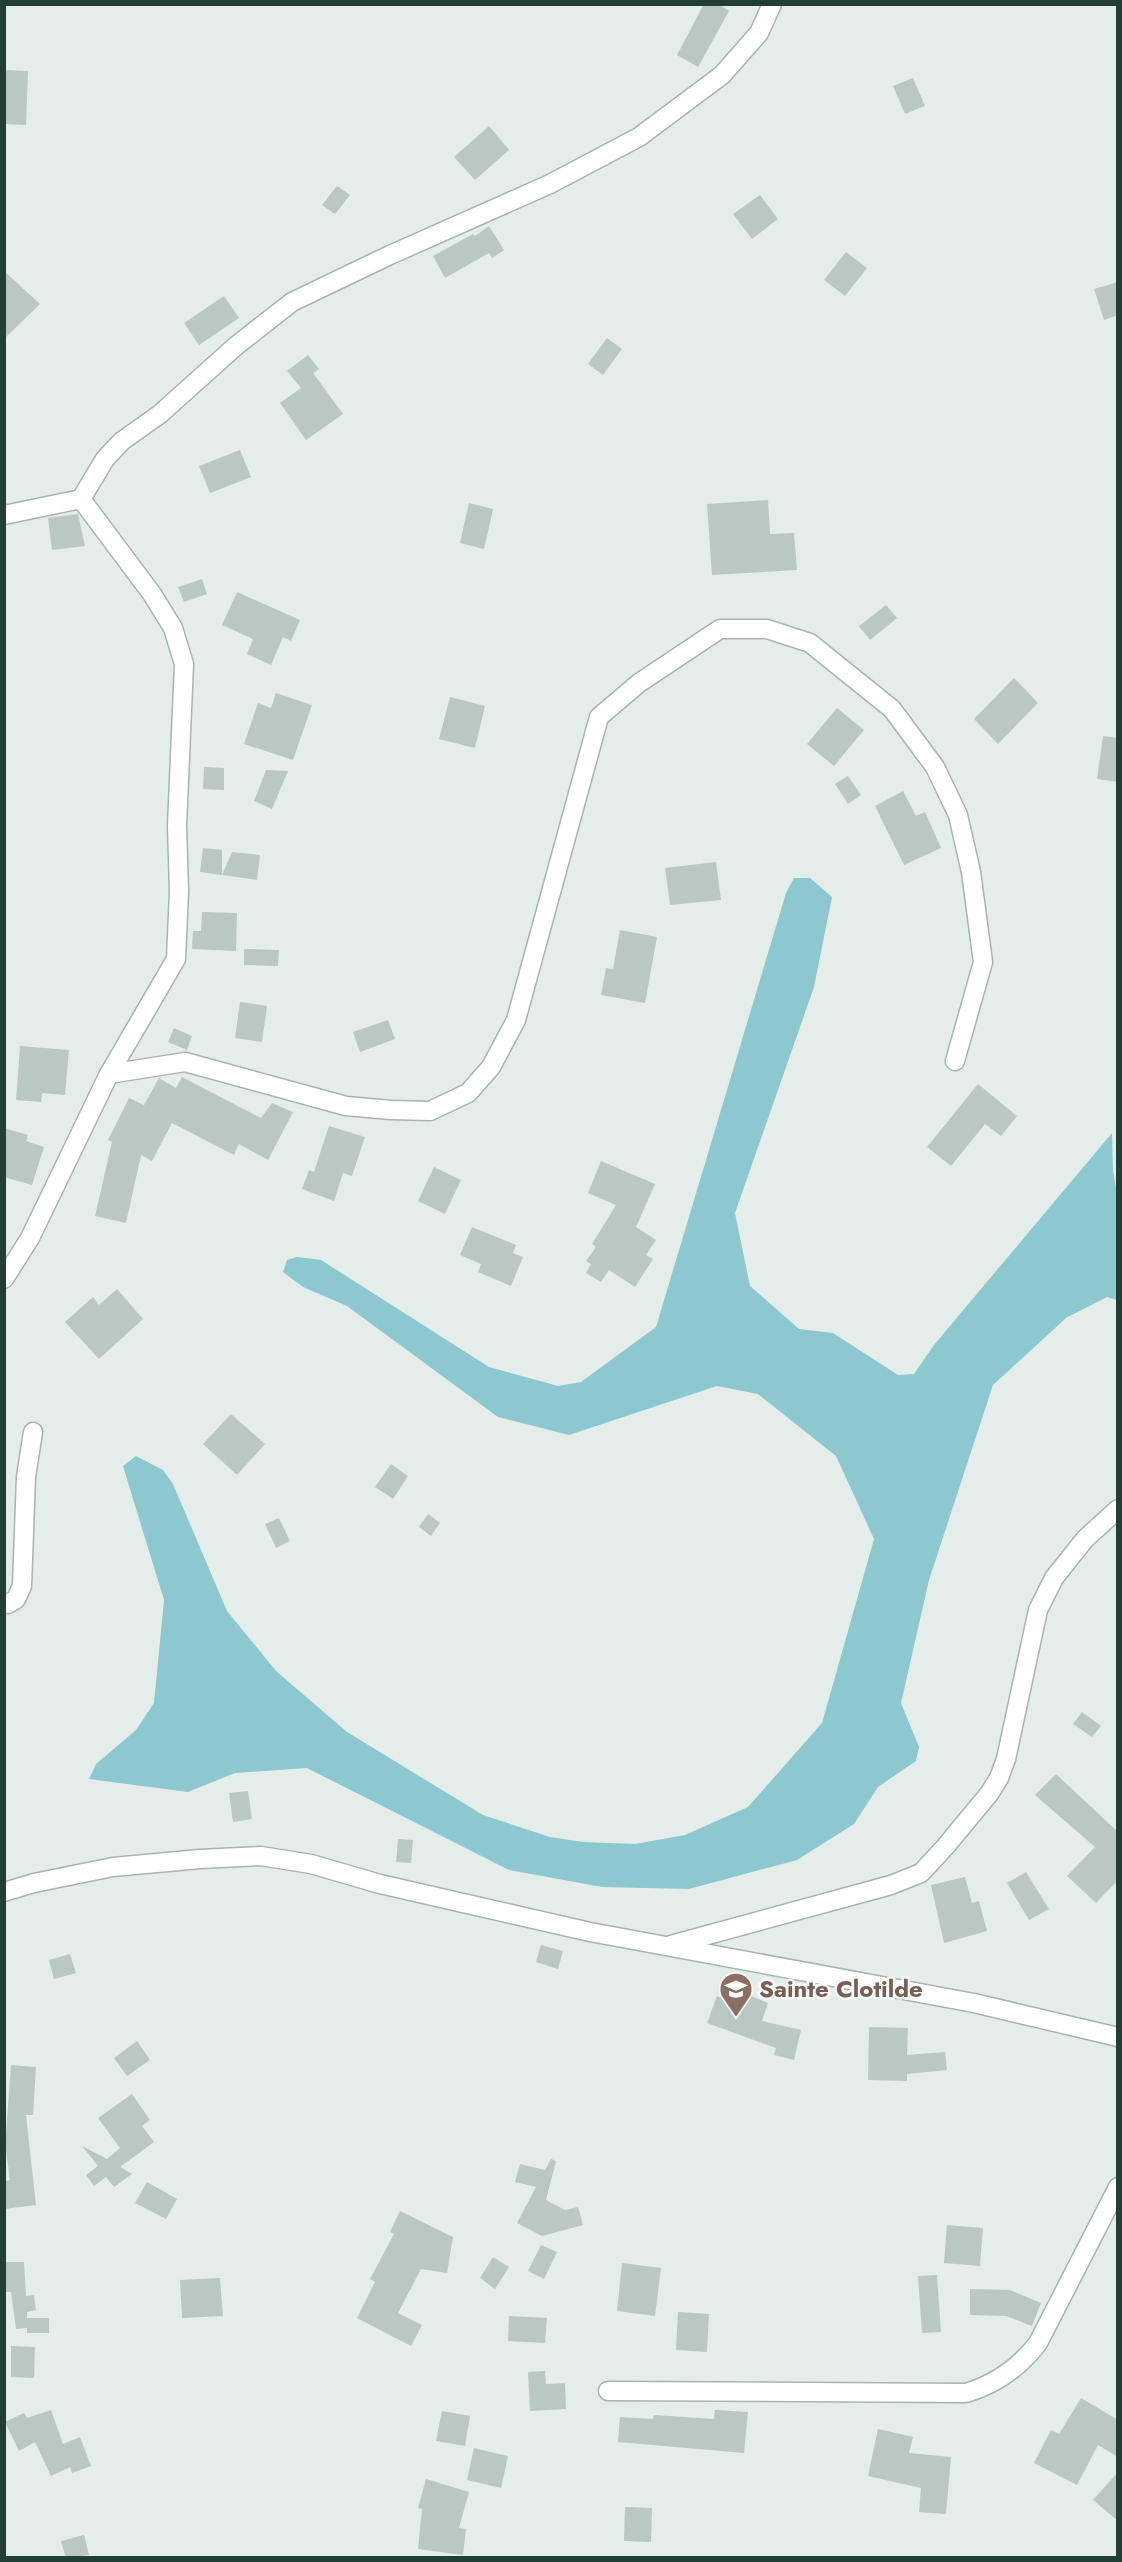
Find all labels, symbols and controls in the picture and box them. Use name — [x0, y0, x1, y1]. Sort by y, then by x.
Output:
school or university icon: Sainte Clotilde — [718, 1971, 754, 2018]
place label: Sainte Clotilde — [759, 1971, 923, 2006]

